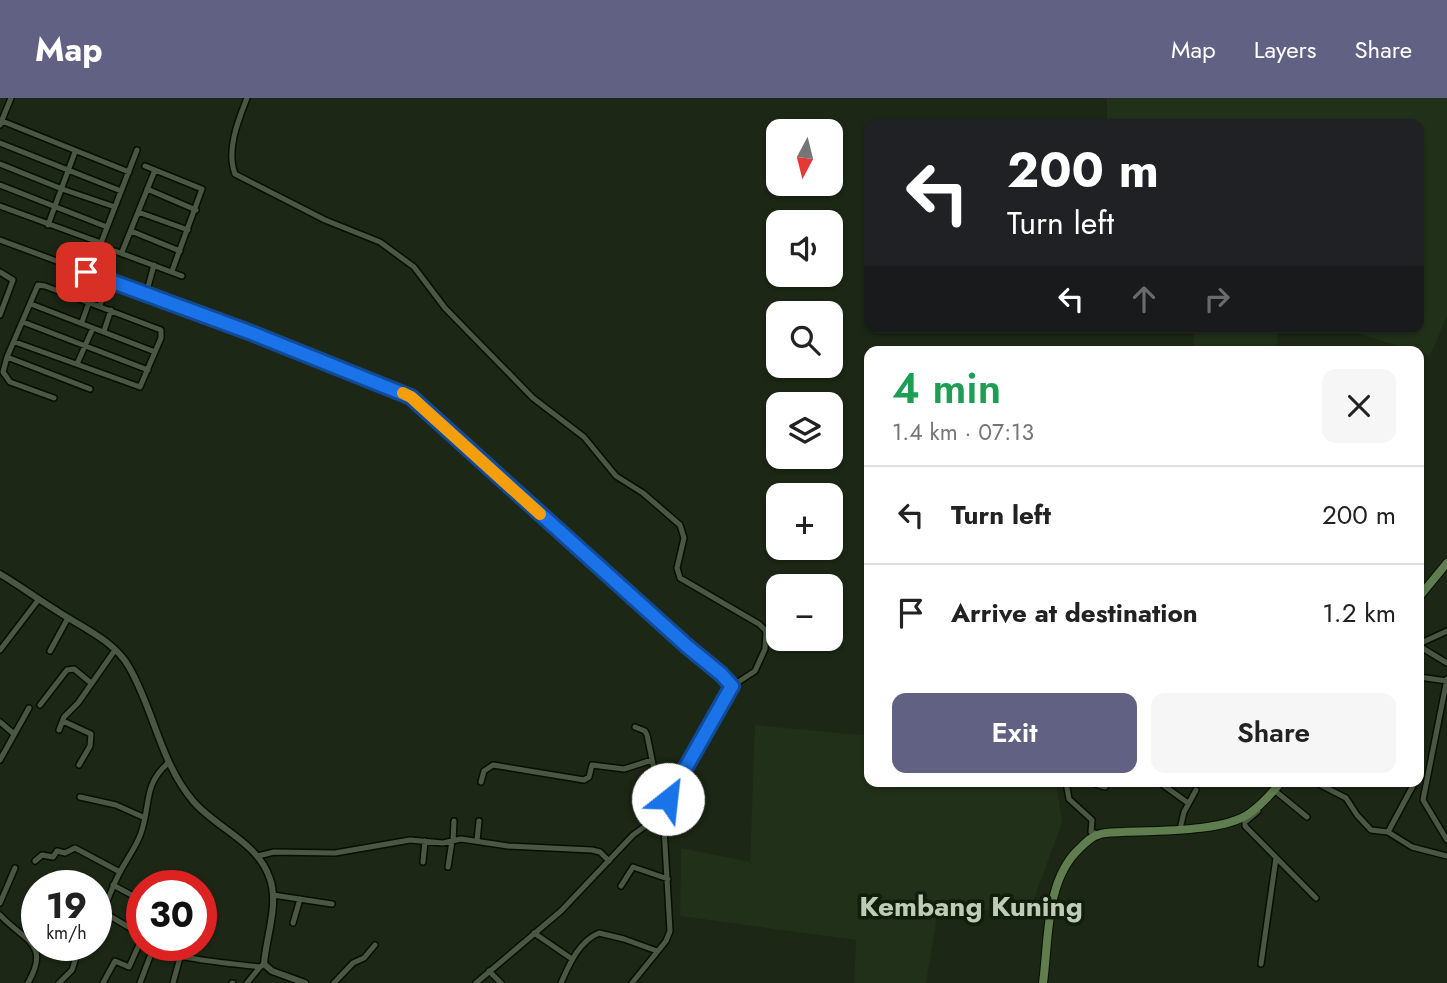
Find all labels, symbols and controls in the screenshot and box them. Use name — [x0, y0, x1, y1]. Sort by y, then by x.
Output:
text: Map — [35, 26, 103, 73]
text: Map — [1171, 32, 1216, 67]
text: Layers — [1254, 32, 1316, 67]
text: Share — [1354, 32, 1412, 67]
north arrow — [766, 119, 844, 196]
map controls — [766, 119, 843, 651]
text: 200 m — [1007, 135, 1159, 205]
icon: left — [892, 147, 983, 238]
text: Turn left — [1007, 200, 1114, 246]
button: sound — [766, 210, 843, 287]
pin — [56, 242, 116, 302]
icon: arrive — [67, 253, 105, 291]
icon: left — [1052, 280, 1090, 318]
icon: ahead — [1125, 280, 1163, 318]
icon: right — [1198, 280, 1236, 318]
button: search — [766, 301, 843, 378]
text: 4 min — [892, 358, 1001, 419]
button: close — [1322, 369, 1396, 443]
button: layers — [766, 392, 843, 469]
text: 1.4 km · 07:13 — [892, 415, 1034, 449]
button: + — [766, 483, 843, 560]
icon: left — [892, 496, 930, 534]
text: Turn left — [951, 496, 1051, 534]
text: 200 m — [1322, 496, 1396, 534]
button: − — [766, 574, 843, 651]
icon: arrive — [892, 594, 930, 632]
text: Arrive at destination — [951, 594, 1198, 632]
text: 1.2 km — [1322, 594, 1396, 632]
button: Exit — [892, 693, 1137, 773]
button: Share — [1151, 693, 1396, 773]
position arrow — [631, 762, 705, 836]
speed limit sign: 30 — [126, 870, 217, 961]
text: 19 — [46, 881, 87, 931]
district label: Kembang Kuning — [859, 886, 1083, 927]
text: km/h — [46, 920, 87, 946]

